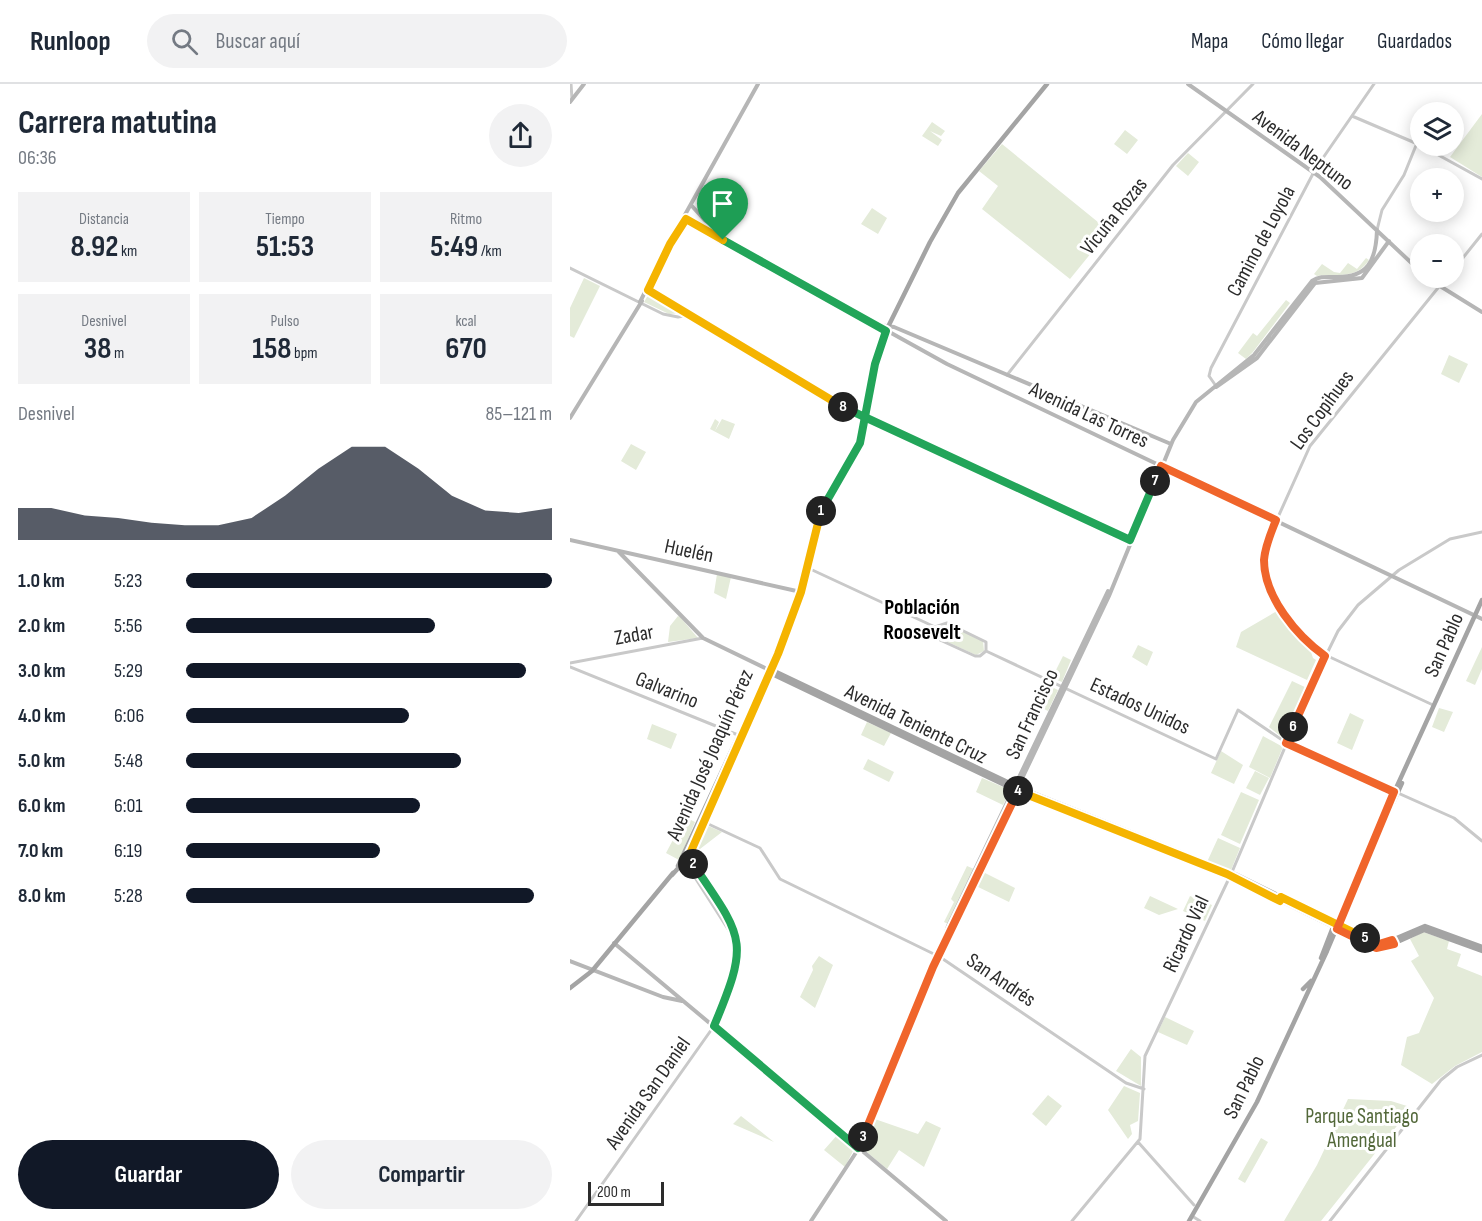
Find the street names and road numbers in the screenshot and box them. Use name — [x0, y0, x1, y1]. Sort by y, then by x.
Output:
street label: Avenida Neptuno — [1247, 104, 1358, 196]
street label: Vicuña Rozas — [1075, 172, 1153, 260]
street label: Camino de Loyola — [1221, 181, 1301, 301]
street label: Los Copihues — [1285, 365, 1359, 455]
street label: Avenida Las Torres — [1025, 376, 1153, 453]
street label: Huelén — [662, 534, 716, 568]
street label: San Pablo — [1419, 609, 1469, 681]
street label: Zadar — [612, 619, 656, 651]
street label: Avenida José Joaquín Pérez — [661, 665, 759, 845]
street label: San Francisco — [1000, 665, 1064, 763]
street label: Galvarino — [632, 666, 702, 714]
street label: Estados Unidos — [1086, 672, 1194, 740]
street label: Avenida Teniente Cruz — [840, 678, 991, 769]
street label: Ricardo Vial — [1157, 892, 1215, 976]
street label: San Andrés — [962, 948, 1040, 1012]
street label: Avenida San Daniel — [600, 1032, 696, 1155]
street label: San Pablo — [1218, 1051, 1270, 1123]

